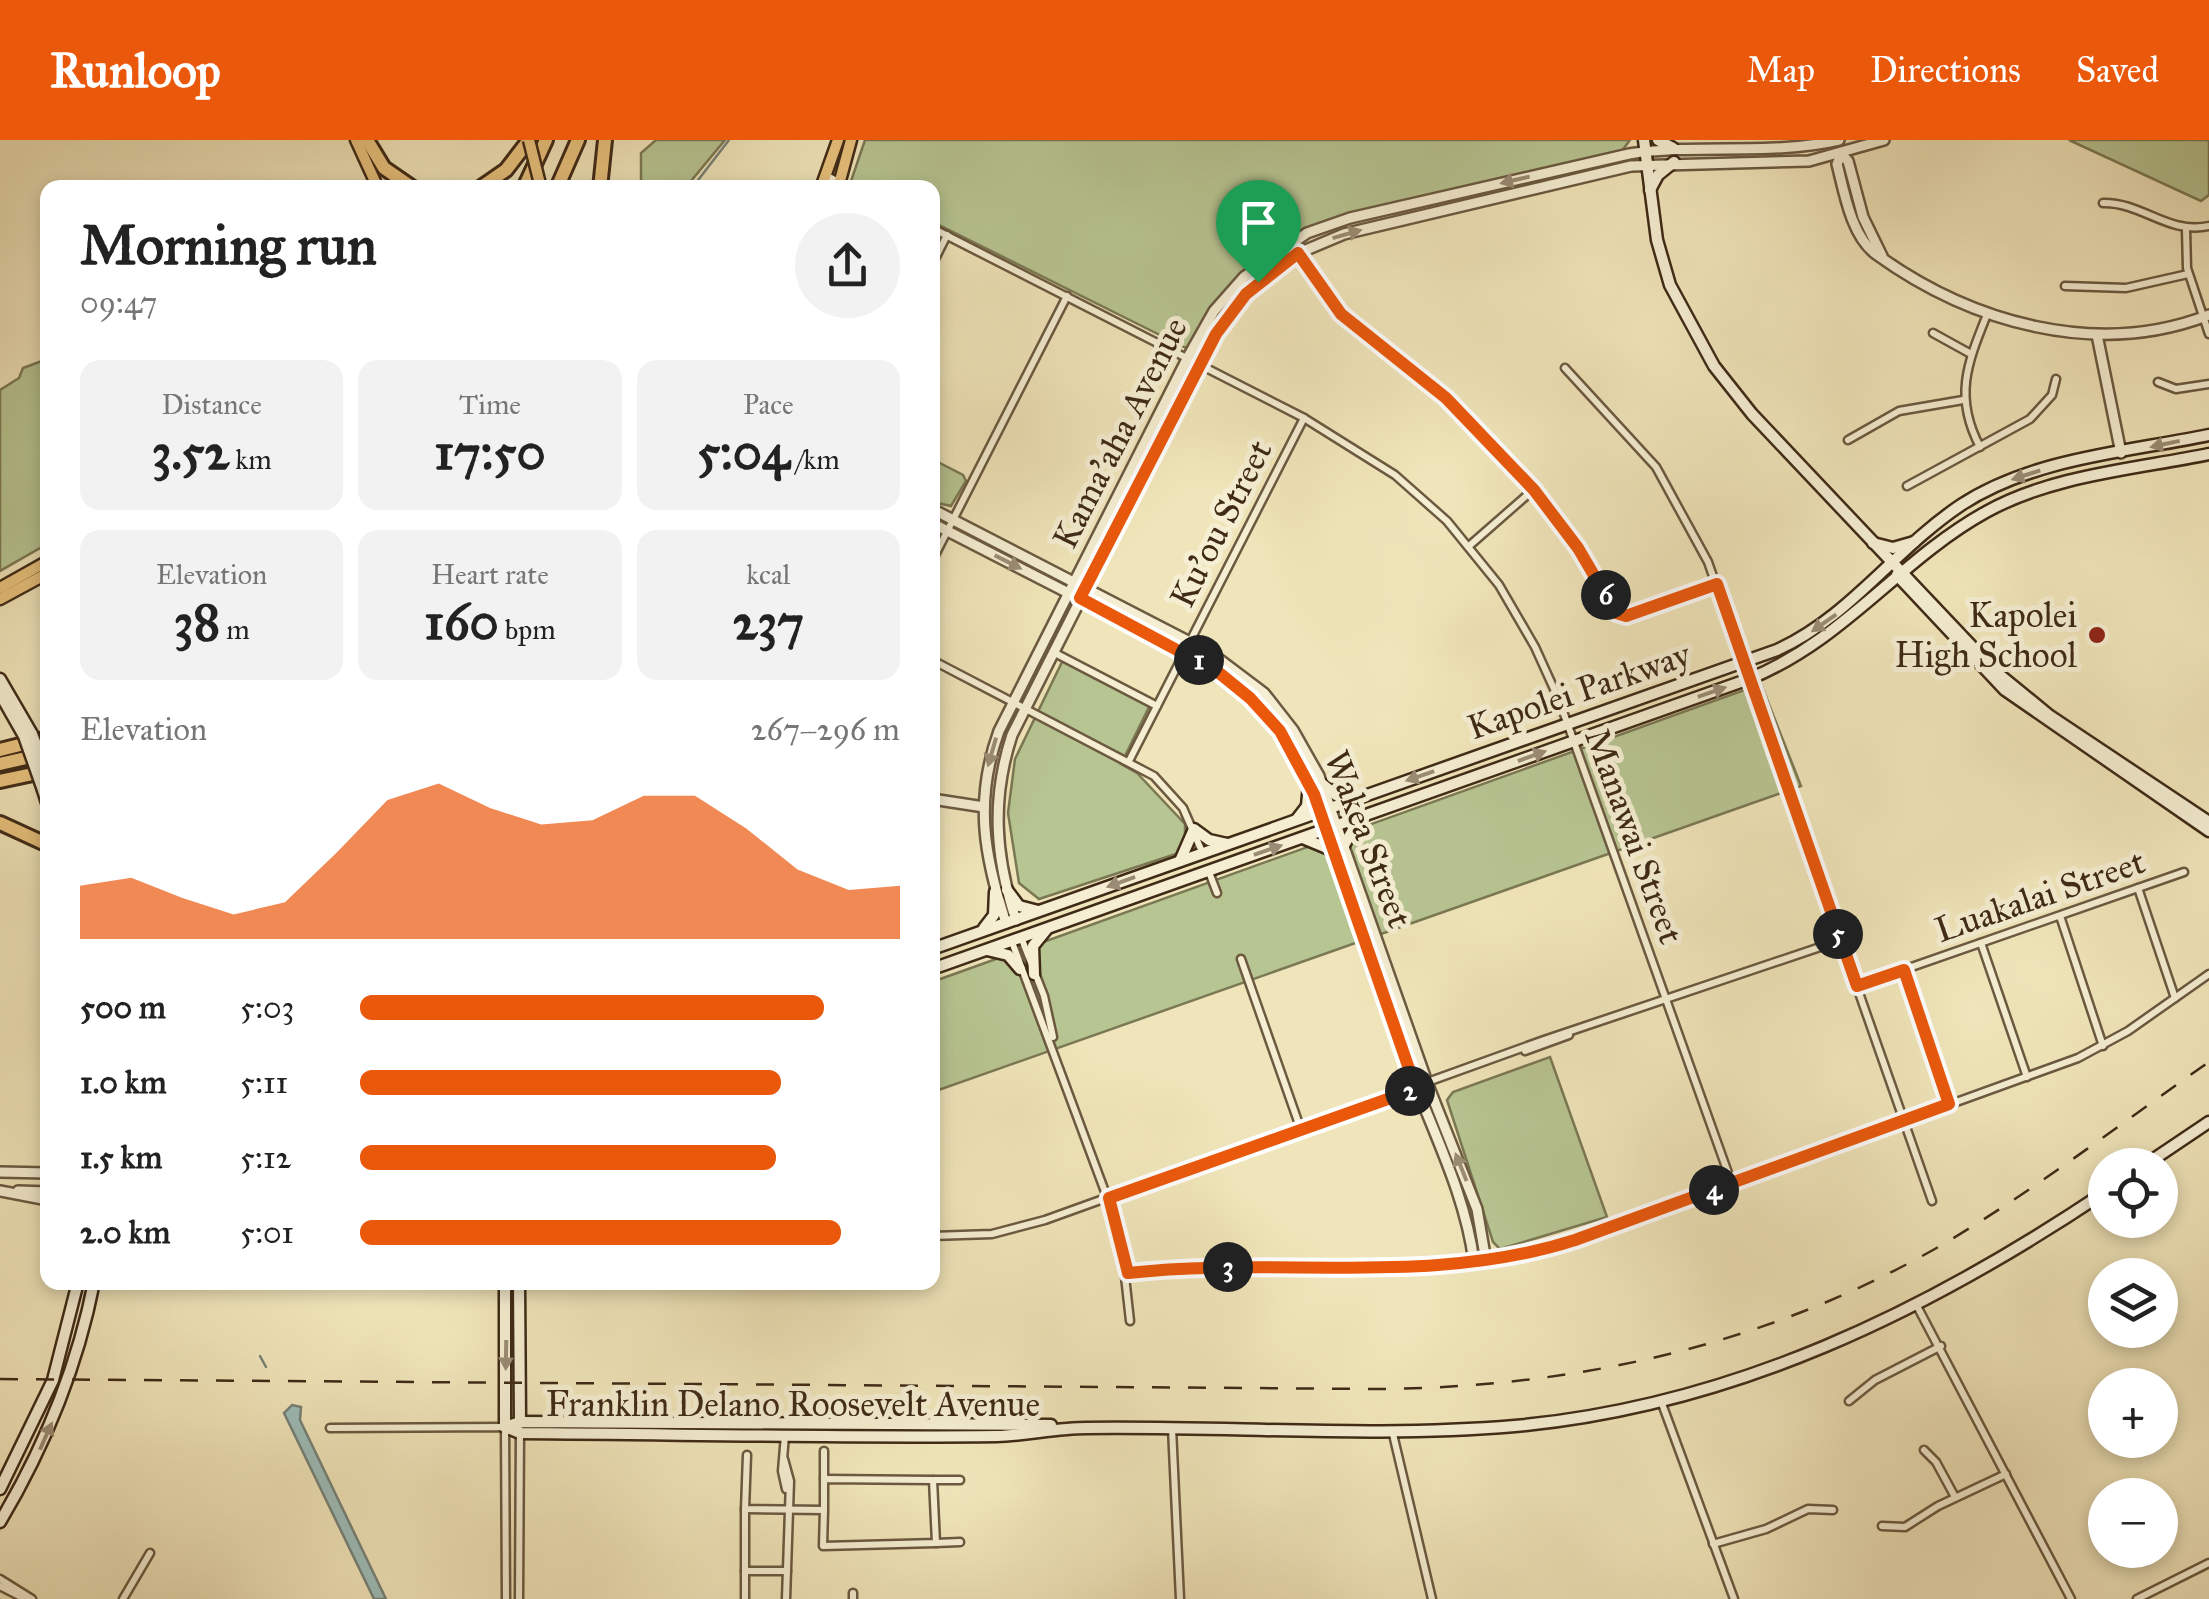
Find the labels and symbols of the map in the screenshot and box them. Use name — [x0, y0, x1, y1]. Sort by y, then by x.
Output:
one-way arrow — [1499, 173, 1530, 188]
pin — [1216, 180, 1301, 283]
one-way arrow — [1332, 226, 1363, 241]
street label: Kama'aha Avenue — [1043, 310, 1197, 556]
street label: Ku'ou Street — [1160, 433, 1282, 615]
one-way arrow — [2149, 437, 2180, 453]
one-way arrow — [2011, 468, 2041, 483]
one-way arrow — [994, 553, 1023, 570]
pin: 6 — [1581, 570, 1631, 620]
place label: Kapolei High School — [1894, 594, 2078, 677]
one-way arrow — [1810, 613, 1837, 632]
marker: Kapolei High School — [2086, 624, 2108, 646]
street label: Kapolei Parkway — [1462, 633, 1697, 749]
pin: 1 — [1174, 635, 1224, 685]
one-way arrow — [1698, 684, 1728, 699]
street label: Manawai Street — [1575, 722, 1693, 950]
one-way arrow — [984, 738, 999, 768]
street label: Wakea Street — [1315, 744, 1421, 934]
one-way arrow — [1517, 748, 1547, 763]
one-way arrow — [1405, 769, 1435, 784]
street label: Luakalai Street — [1930, 840, 2150, 952]
one-way arrow — [1253, 842, 1283, 857]
one-way arrow — [1105, 876, 1135, 891]
pin: 5 — [1813, 909, 1863, 959]
pin: 2 — [1385, 1066, 1435, 1116]
one-way arrow — [1452, 1152, 1468, 1182]
pin: 4 — [1689, 1165, 1739, 1215]
pin: 3 — [1203, 1242, 1253, 1292]
one-way arrow — [497, 1339, 513, 1371]
street label: Franklin Delano Roosevelt Avenue — [546, 1383, 1040, 1426]
one-way arrow — [38, 1421, 54, 1451]

